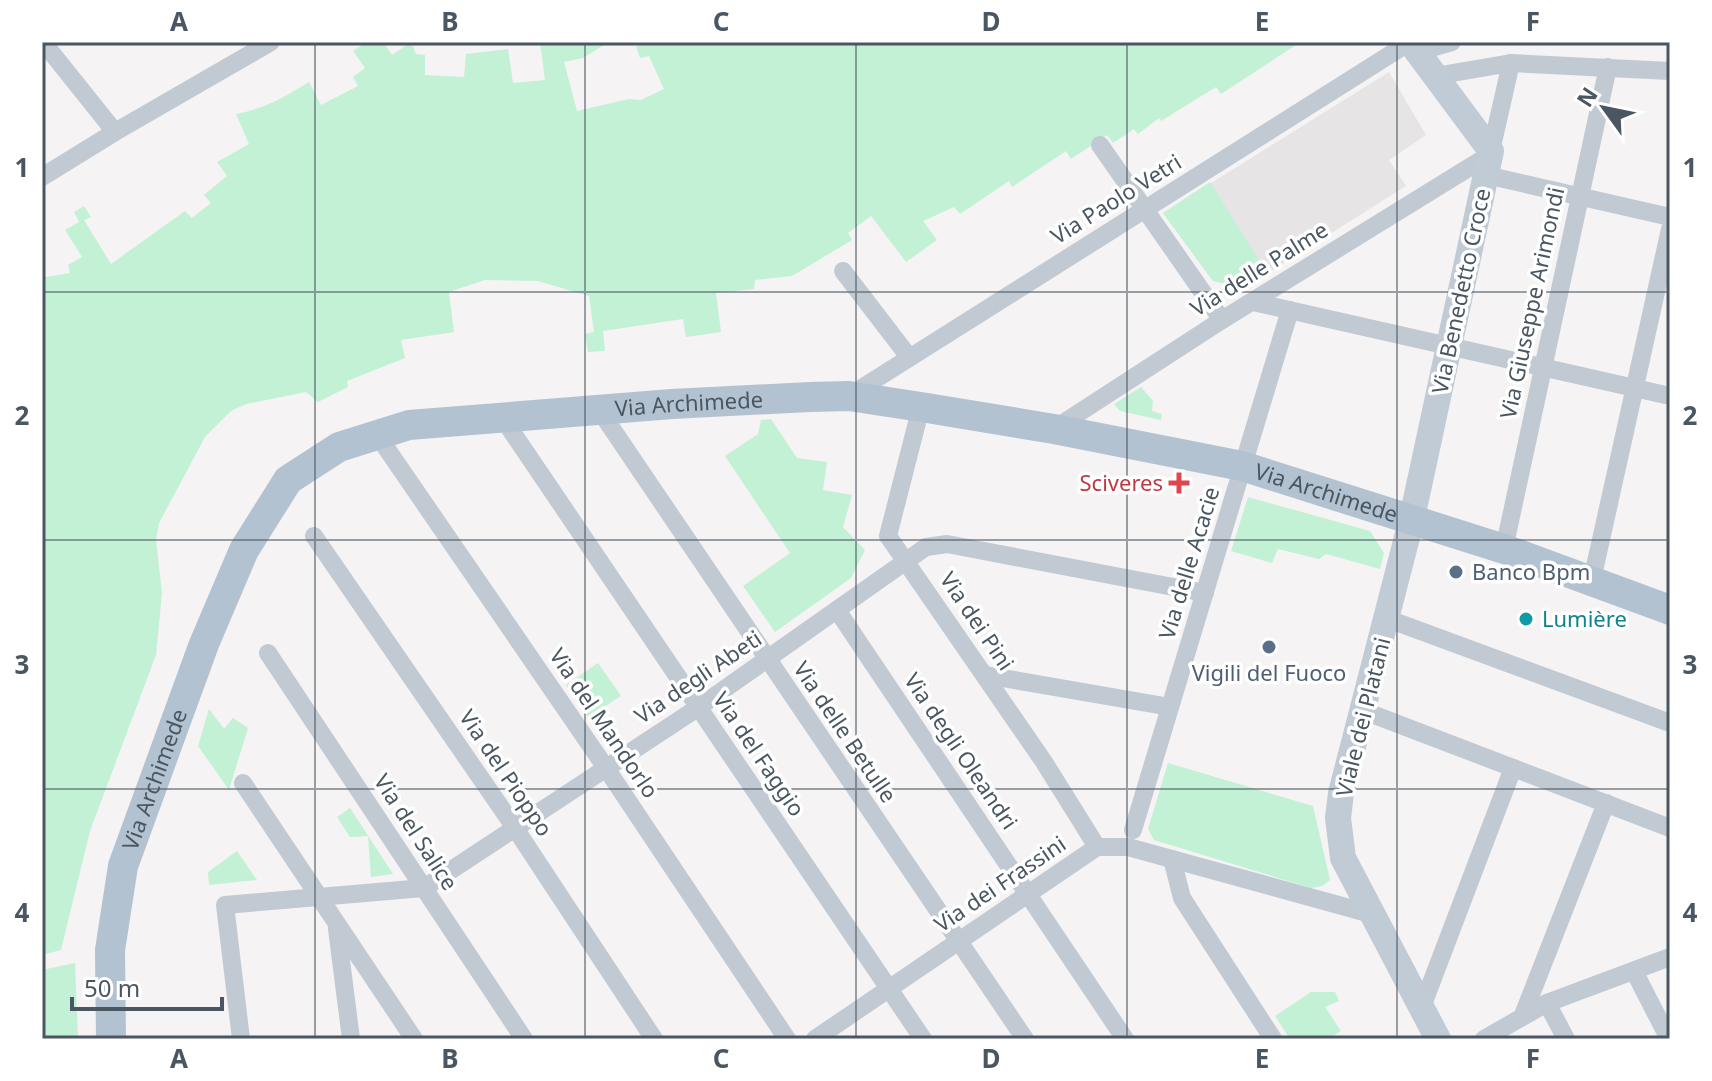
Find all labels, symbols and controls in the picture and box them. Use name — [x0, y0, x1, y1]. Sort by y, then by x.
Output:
text: A — [170, 3, 188, 39]
text: B — [441, 3, 459, 39]
text: C — [713, 3, 729, 39]
text: D — [981, 3, 1001, 39]
text: E — [1255, 3, 1269, 39]
text: F — [1526, 3, 1540, 39]
north arrow — [1564, 68, 1644, 148]
text: N — [1569, 81, 1604, 112]
street label: Via Paolo Vetri — [1045, 146, 1186, 250]
text: 1 — [15, 149, 29, 185]
text: 1 — [1683, 149, 1697, 185]
street label: Via Giuseppe Arimondi — [1492, 184, 1570, 421]
street label: Via Benedetto Croce — [1424, 185, 1496, 396]
street label: Via delle Palme — [1184, 214, 1333, 322]
street label: Via Archimede — [614, 383, 764, 423]
text: 2 — [15, 397, 30, 433]
text: 2 — [1683, 397, 1698, 433]
street label: Via Archimede — [1251, 455, 1402, 528]
place label: Sciveres — [1080, 467, 1163, 497]
marker: Sciveres — [1170, 474, 1188, 492]
street label: Via delle Acacie — [1151, 483, 1225, 643]
place label: Banco Bpm — [1472, 556, 1590, 586]
marker: Banco Bpm — [1447, 563, 1465, 581]
street label: Via dei Pini — [934, 565, 1022, 675]
place label: Lumière — [1542, 603, 1627, 633]
marker: Lumière — [1517, 610, 1535, 628]
street label: Via degli Abeti — [628, 623, 767, 730]
street label: Viale dei Platani — [1328, 634, 1396, 800]
marker: Vigili del Fuoco — [1260, 638, 1278, 656]
street label: Via del Mandorlo — [543, 641, 666, 803]
text: 3 — [15, 646, 29, 682]
text: 3 — [1683, 646, 1697, 682]
street label: Via delle Betulle — [787, 655, 904, 808]
place label: Vigili del Fuoco — [1192, 657, 1346, 687]
street label: Via degli Oleandri — [898, 666, 1025, 835]
street label: Via del Faggio — [707, 685, 813, 822]
street label: Via del Pioppo — [453, 703, 560, 842]
street label: Via Archimede — [114, 704, 193, 854]
street label: Via del Salice — [368, 768, 466, 895]
street label: Via dei Frassini — [928, 828, 1071, 938]
text: 4 — [15, 894, 30, 930]
text: 4 — [1683, 894, 1698, 930]
scale bar — [72, 961, 222, 1011]
text: 50 m — [84, 971, 140, 1004]
text: A — [170, 1040, 188, 1076]
text: B — [441, 1040, 459, 1076]
text: C — [713, 1040, 729, 1076]
text: D — [981, 1040, 1001, 1076]
text: E — [1255, 1040, 1269, 1076]
text: F — [1526, 1040, 1540, 1076]

